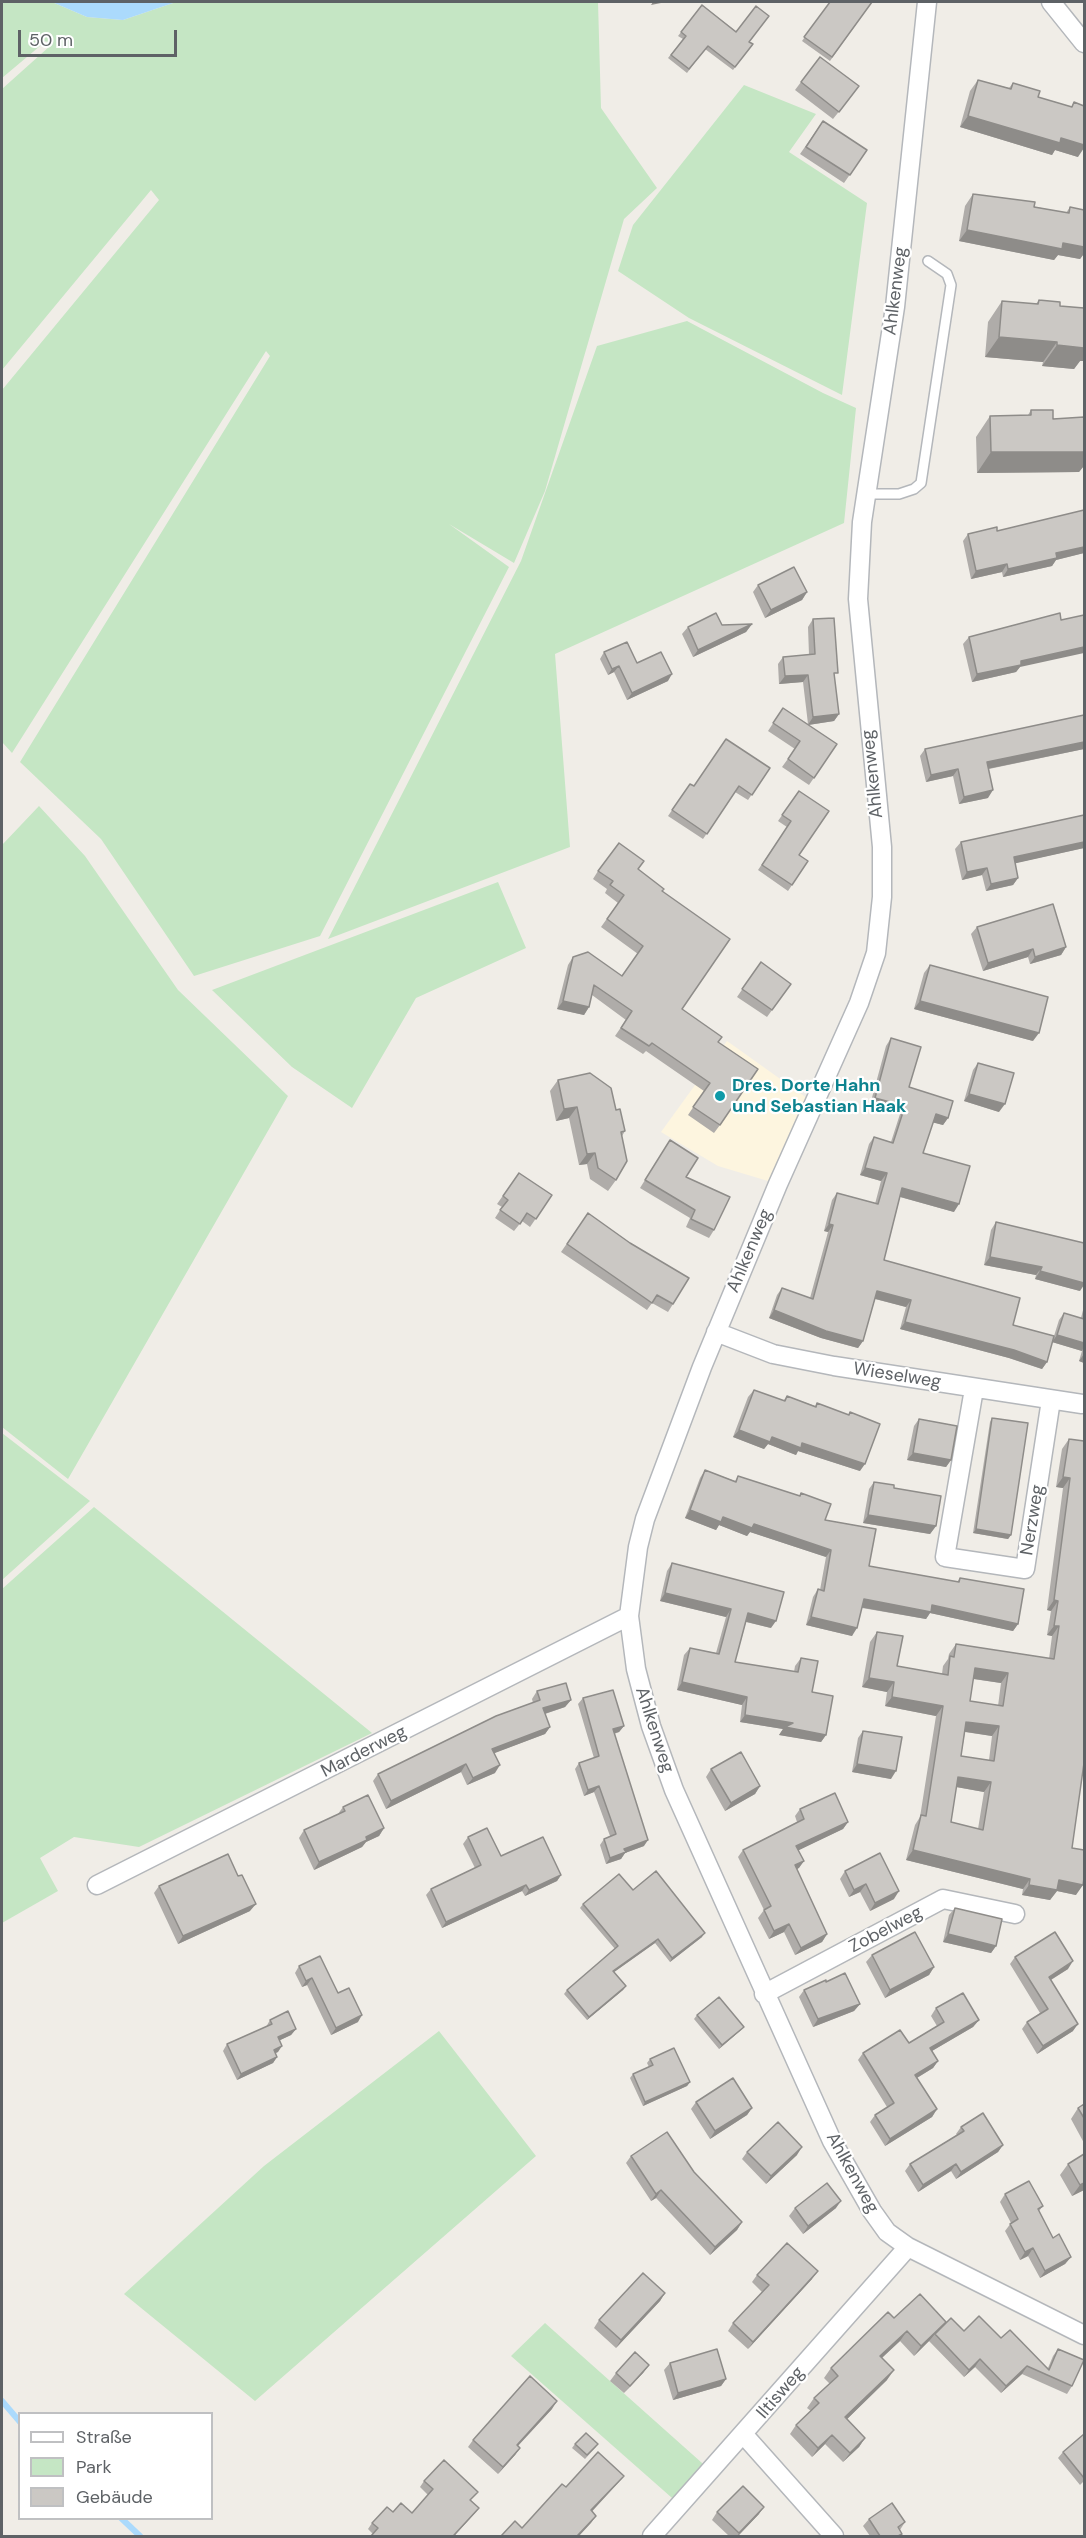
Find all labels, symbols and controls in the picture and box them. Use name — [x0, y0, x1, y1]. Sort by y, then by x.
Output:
scale bar — [21, 18, 180, 56]
text: 50 m — [29, 28, 73, 52]
street label: Ahlkenweg — [880, 246, 912, 336]
street label: Ahlkenweg — [858, 729, 888, 819]
place label: Dres. Dorte Hahn und Sebastian Haak — [732, 1075, 907, 1118]
marker: Dres. Dorte Hahn und Sebastian Haak — [713, 1089, 727, 1103]
street label: Ahlkenweg — [723, 1206, 777, 1296]
street label: Wieselweg — [851, 1358, 943, 1394]
street label: Nerzweg — [1017, 1483, 1049, 1557]
street label: Ahlkenweg — [630, 1684, 678, 1776]
street label: Marderweg — [318, 1721, 410, 1783]
street label: Zobelweg — [846, 1902, 926, 1958]
street label: Ahlkenweg — [821, 2129, 883, 2217]
street label: Iltisweg — [753, 2363, 809, 2423]
legend — [18, 2412, 213, 2520]
text: Straße — [76, 2425, 132, 2449]
text: Park — [76, 2455, 112, 2479]
text: Gebäude — [76, 2485, 153, 2509]

